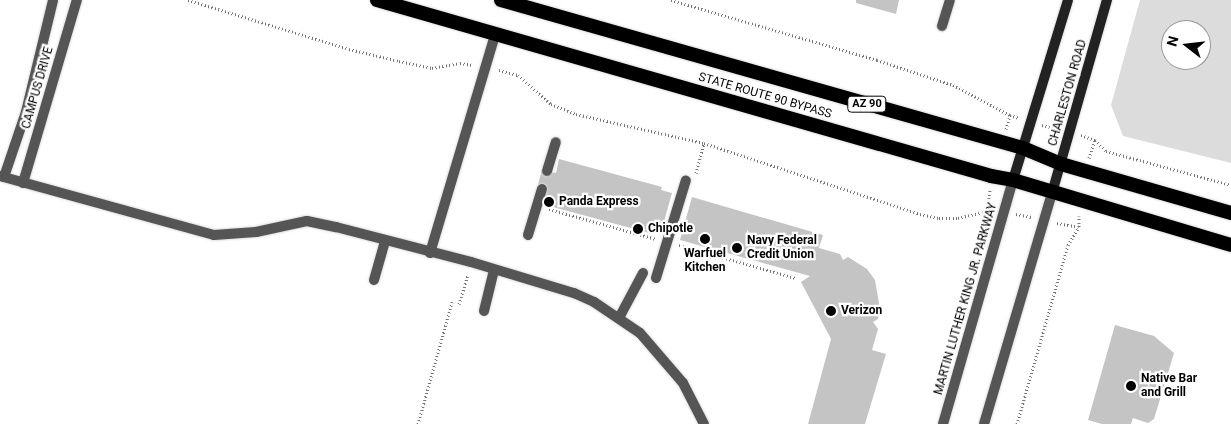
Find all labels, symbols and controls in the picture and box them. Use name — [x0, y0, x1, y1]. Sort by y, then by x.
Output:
north arrow — [1161, 20, 1211, 70]
text: N — [1163, 34, 1182, 48]
street label: CHARLESTON ROAD — [1046, 38, 1090, 148]
street label: CAMPUS DRIVE — [19, 45, 57, 131]
street label: STATE ROUTE 90 BYPASS — [697, 70, 833, 122]
road number: AZ 90 — [847, 96, 887, 112]
place label: Panda Express — [559, 195, 639, 209]
marker: Panda Express — [543, 196, 555, 208]
street label: MARTIN LUTHER KING JR. PARKWAY — [932, 201, 1000, 397]
place label: Chipotle — [648, 222, 693, 236]
marker: Chipotle — [632, 223, 644, 235]
marker: Warfuel Kitchen — [699, 233, 711, 245]
place label: Navy Federal Credit Union — [747, 234, 817, 262]
marker: Navy Federal Credit Union — [731, 242, 743, 254]
place label: Warfuel Kitchen — [684, 247, 726, 275]
place label: Verizon — [841, 304, 882, 318]
marker: Verizon — [825, 305, 837, 317]
place label: Native Bar and Grill — [1141, 372, 1197, 400]
marker: Native Bar and Grill — [1125, 380, 1137, 392]

